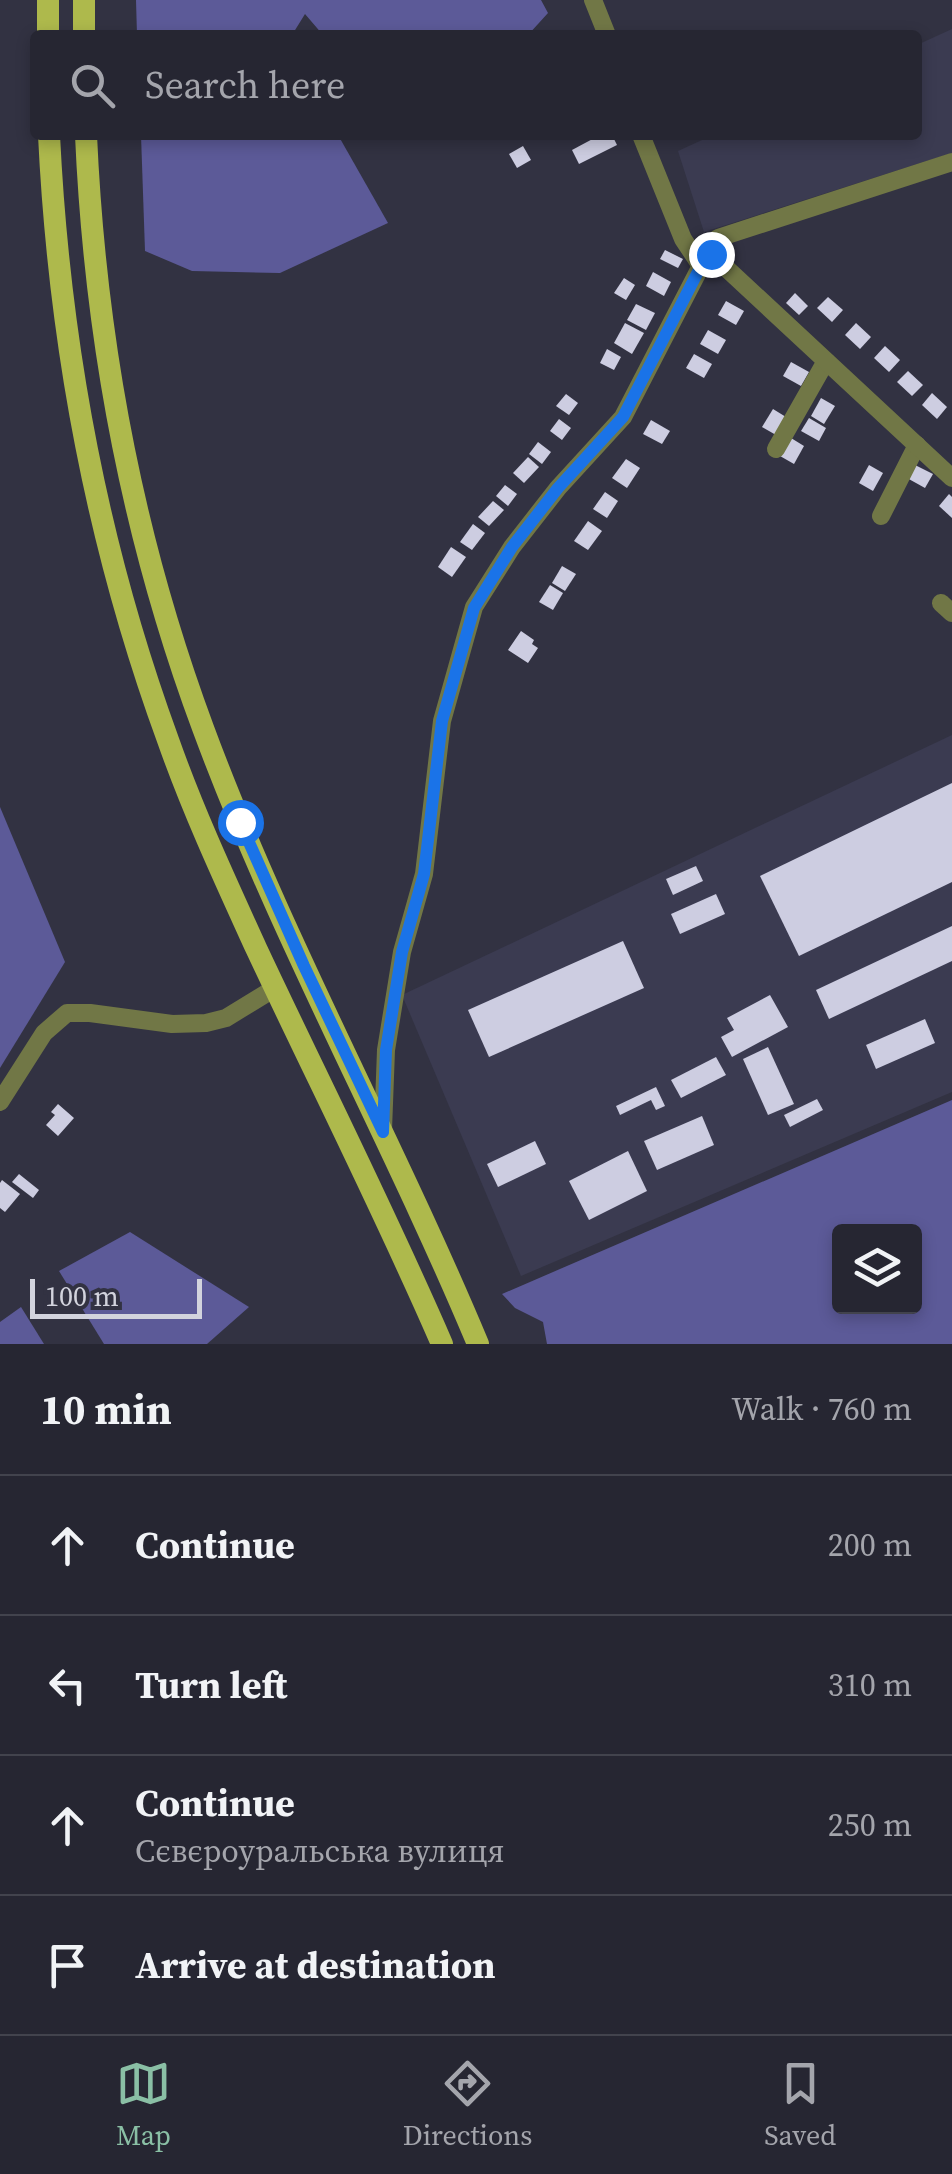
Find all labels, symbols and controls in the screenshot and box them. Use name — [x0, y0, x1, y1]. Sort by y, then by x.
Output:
search box — [30, 30, 922, 140]
icon: search — [65, 58, 120, 113]
text: Search here — [145, 59, 345, 111]
route end — [689, 232, 735, 278]
route start — [218, 800, 264, 846]
map controls — [832, 1224, 922, 1314]
button: layers — [832, 1224, 922, 1314]
scale bar — [30, 1274, 202, 1318]
text: 100 m — [45, 1277, 119, 1315]
text: 10 min — [40, 1380, 172, 1438]
text: Walk · 760 m — [731, 1387, 912, 1431]
icon: ahead — [40, 1518, 95, 1573]
text: Continue — [135, 1519, 295, 1571]
text: 200 m — [828, 1523, 912, 1567]
icon: left — [40, 1658, 95, 1713]
text: Turn left — [135, 1659, 287, 1711]
text: 310 m — [828, 1663, 912, 1707]
text: Continue — [135, 1777, 295, 1829]
icon: ahead — [40, 1798, 95, 1853]
text: 250 m — [828, 1803, 912, 1847]
text: Сєвєроуральська вулиця — [135, 1829, 505, 1873]
icon: arrive — [40, 1938, 95, 1993]
text: Arrive at destination — [135, 1939, 496, 1991]
tab: Map — [116, 2056, 171, 2154]
tab: Directions — [403, 2056, 532, 2154]
tab: Saved — [764, 2056, 836, 2154]

